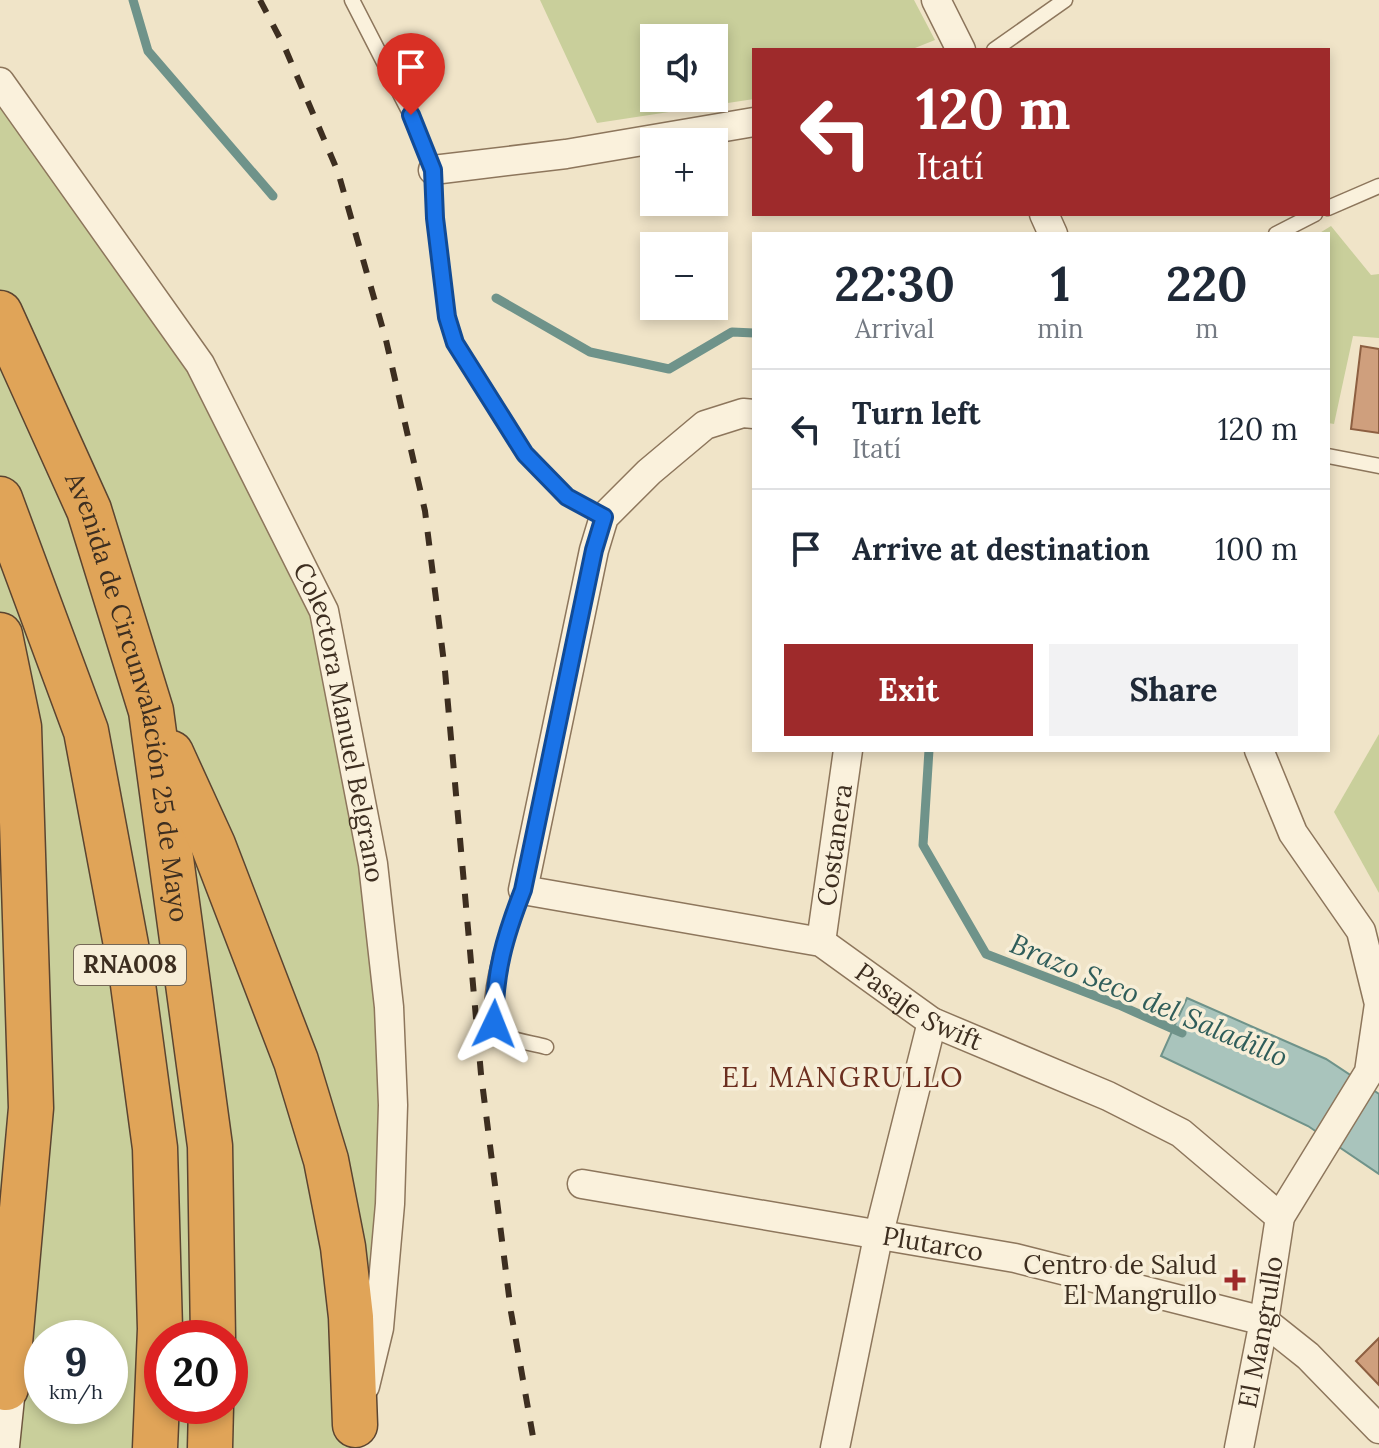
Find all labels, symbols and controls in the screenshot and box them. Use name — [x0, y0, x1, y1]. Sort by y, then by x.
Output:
map controls — [640, 24, 728, 320]
button: sound — [640, 24, 728, 112]
pin — [377, 33, 445, 115]
icon: arrive — [389, 45, 433, 89]
text: 120 m — [916, 73, 1070, 144]
icon: left — [784, 80, 888, 184]
button: + — [640, 128, 728, 216]
text: Itatí — [916, 143, 984, 189]
button: − — [640, 232, 728, 320]
text: 22:30 — [834, 253, 955, 314]
text: 1 — [1051, 253, 1070, 314]
text: 220 — [1166, 253, 1248, 314]
text: Arrival — [855, 312, 934, 345]
text: min — [1037, 312, 1084, 345]
text: m — [1195, 312, 1218, 345]
text: Turn left — [852, 394, 980, 432]
icon: left — [784, 407, 828, 451]
text: 120 m — [1218, 410, 1298, 448]
text: Itatí — [852, 432, 901, 465]
street label: Avenida de Circunvalación 25 de Mayo — [58, 466, 196, 924]
icon: arrive — [784, 527, 828, 571]
text: Arrive at destination — [852, 530, 1150, 568]
text: 100 m — [1215, 530, 1298, 568]
street label: Colectora Manuel Belgrano — [286, 557, 392, 884]
button: Exit — [784, 644, 1033, 736]
button: Share — [1049, 644, 1298, 736]
street label: Costanera — [809, 782, 859, 908]
water label: Brazo Seco del Saladillo — [1005, 925, 1293, 1075]
road number: RNA008 — [74, 945, 186, 985]
street label: Pasaje Swift — [849, 955, 988, 1057]
position arrow — [452, 982, 536, 1066]
district label: EL MANGRULLO — [721, 1059, 965, 1095]
street label: Plutarco — [880, 1219, 986, 1268]
place label: Centro de Salud El Mangrullo — [1023, 1248, 1217, 1311]
street label: El Mangrullo — [1230, 1254, 1290, 1411]
marker: Centro de Salud El Mangrullo — [1224, 1269, 1246, 1291]
speed limit sign: 20 — [144, 1320, 248, 1424]
text: 9 — [64, 1336, 88, 1387]
text: km/h — [49, 1379, 103, 1404]

